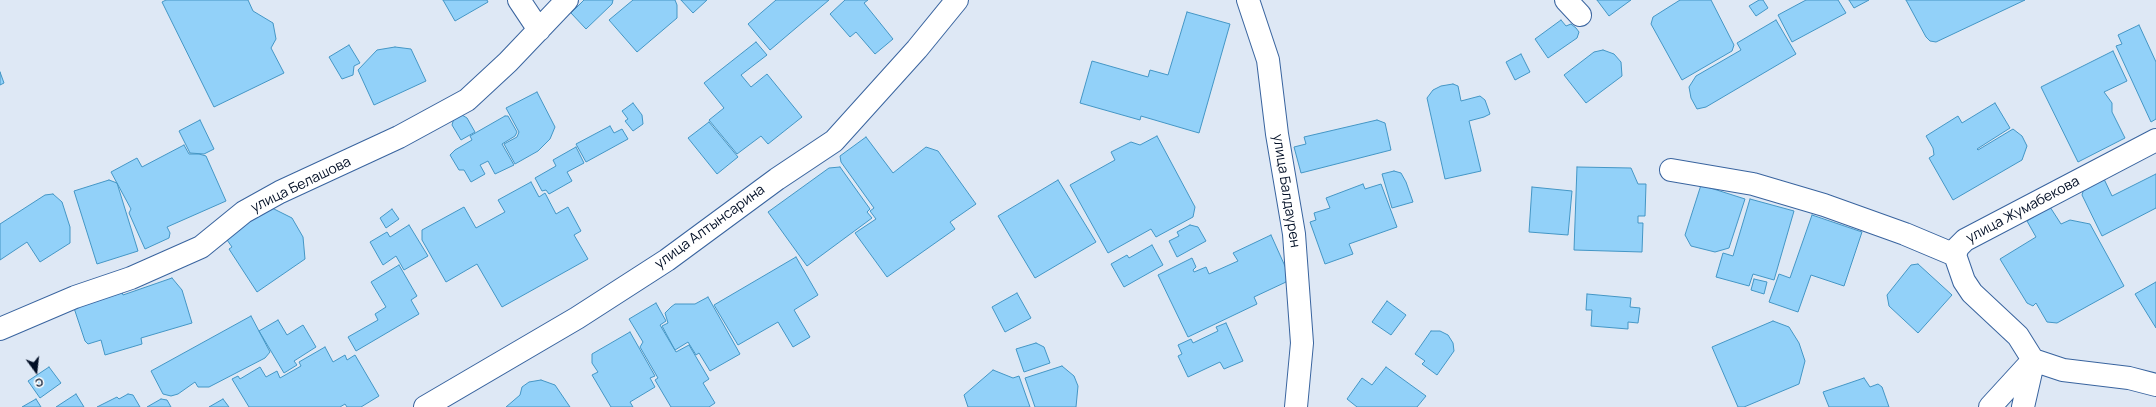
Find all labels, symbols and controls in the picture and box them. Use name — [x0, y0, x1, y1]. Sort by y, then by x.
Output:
street label: улица Балдаурен — [1269, 133, 1303, 249]
street label: улица Белашова — [248, 154, 354, 216]
street label: улица Жумабекова — [1964, 173, 2082, 247]
street label: улица Алтынсарина — [652, 181, 768, 273]
north arrow — [16, 351, 56, 391]
text: С — [33, 375, 45, 391]

